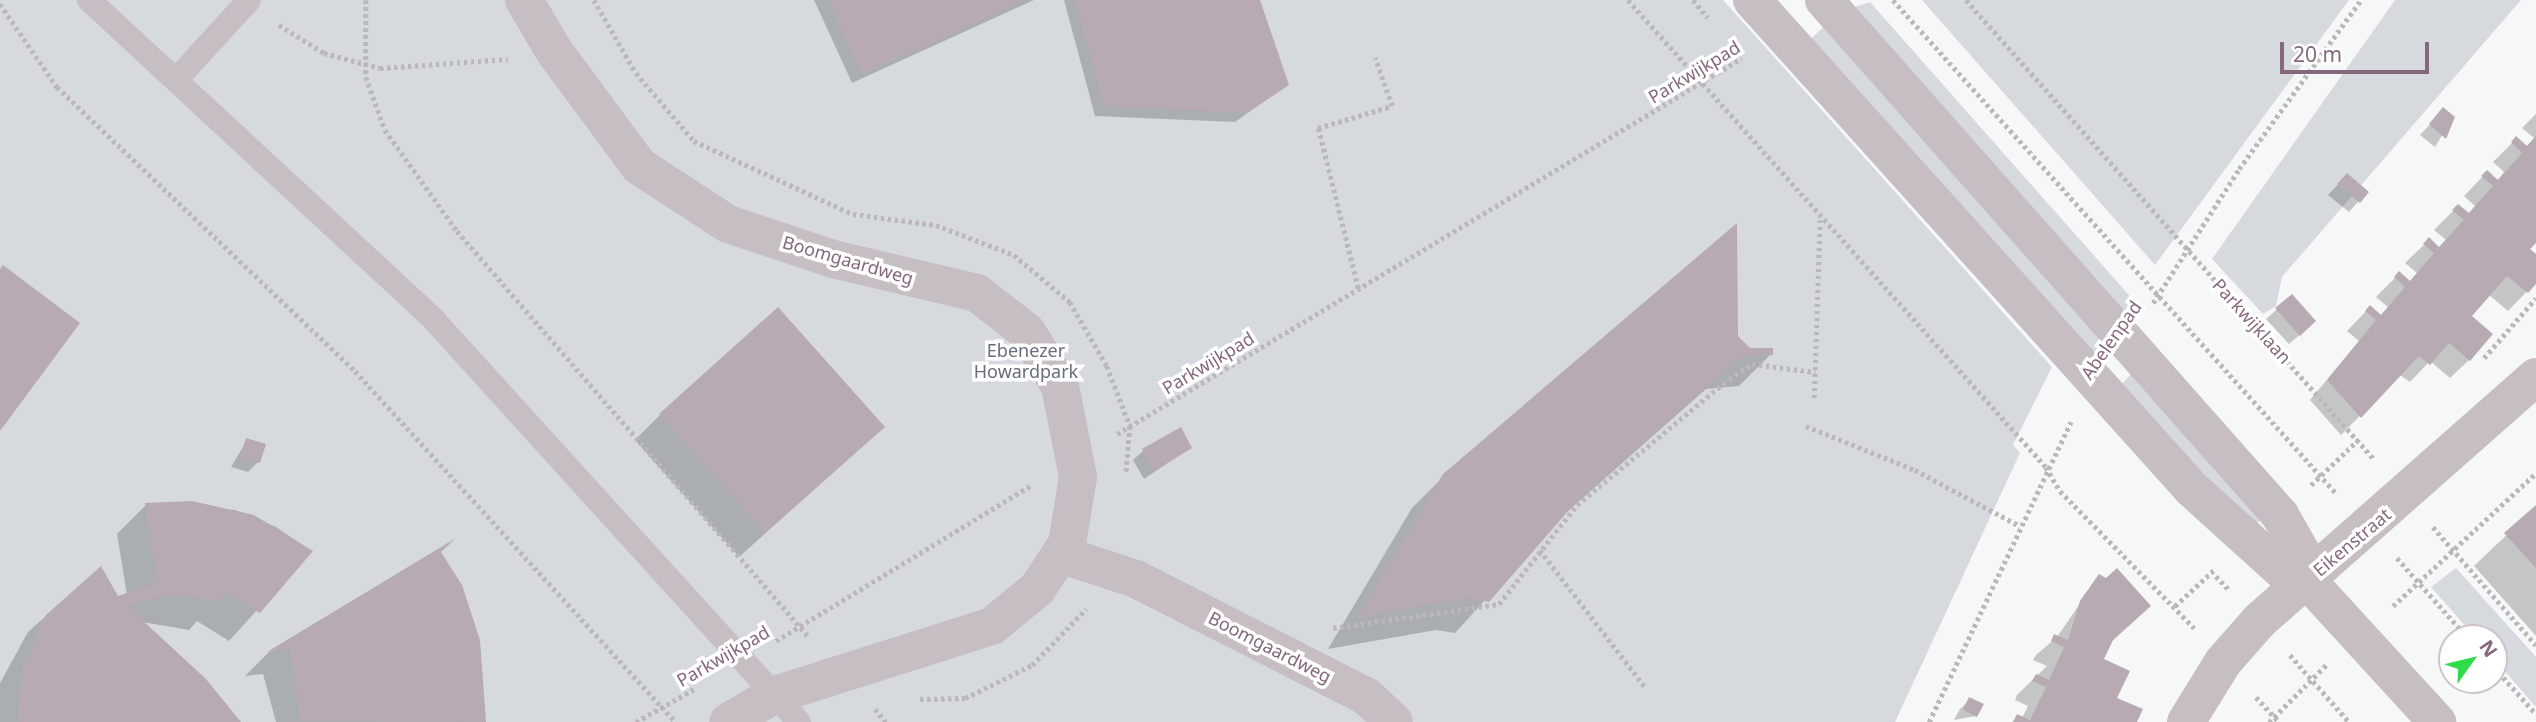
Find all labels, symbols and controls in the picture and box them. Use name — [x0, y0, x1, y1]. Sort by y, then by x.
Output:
scale bar — [2284, 28, 2433, 72]
street label: Parkwijkpad — [1644, 36, 1744, 108]
text: 20 m — [2293, 40, 2342, 68]
street label: Boomgaardweg — [780, 231, 916, 289]
street label: Parkwijklaan — [2208, 274, 2296, 368]
street label: Abelenpad — [2076, 297, 2146, 383]
street label: Parkwijkpad — [1158, 327, 1258, 399]
park label: Ebenezer Howardpark — [974, 340, 1078, 382]
street label: Eikenstraat — [2309, 503, 2395, 581]
street label: Boomgaardweg — [1205, 607, 1335, 687]
street label: Parkwijkpad — [673, 621, 773, 691]
north arrow — [2438, 624, 2508, 694]
text: N — [2474, 635, 2504, 662]

